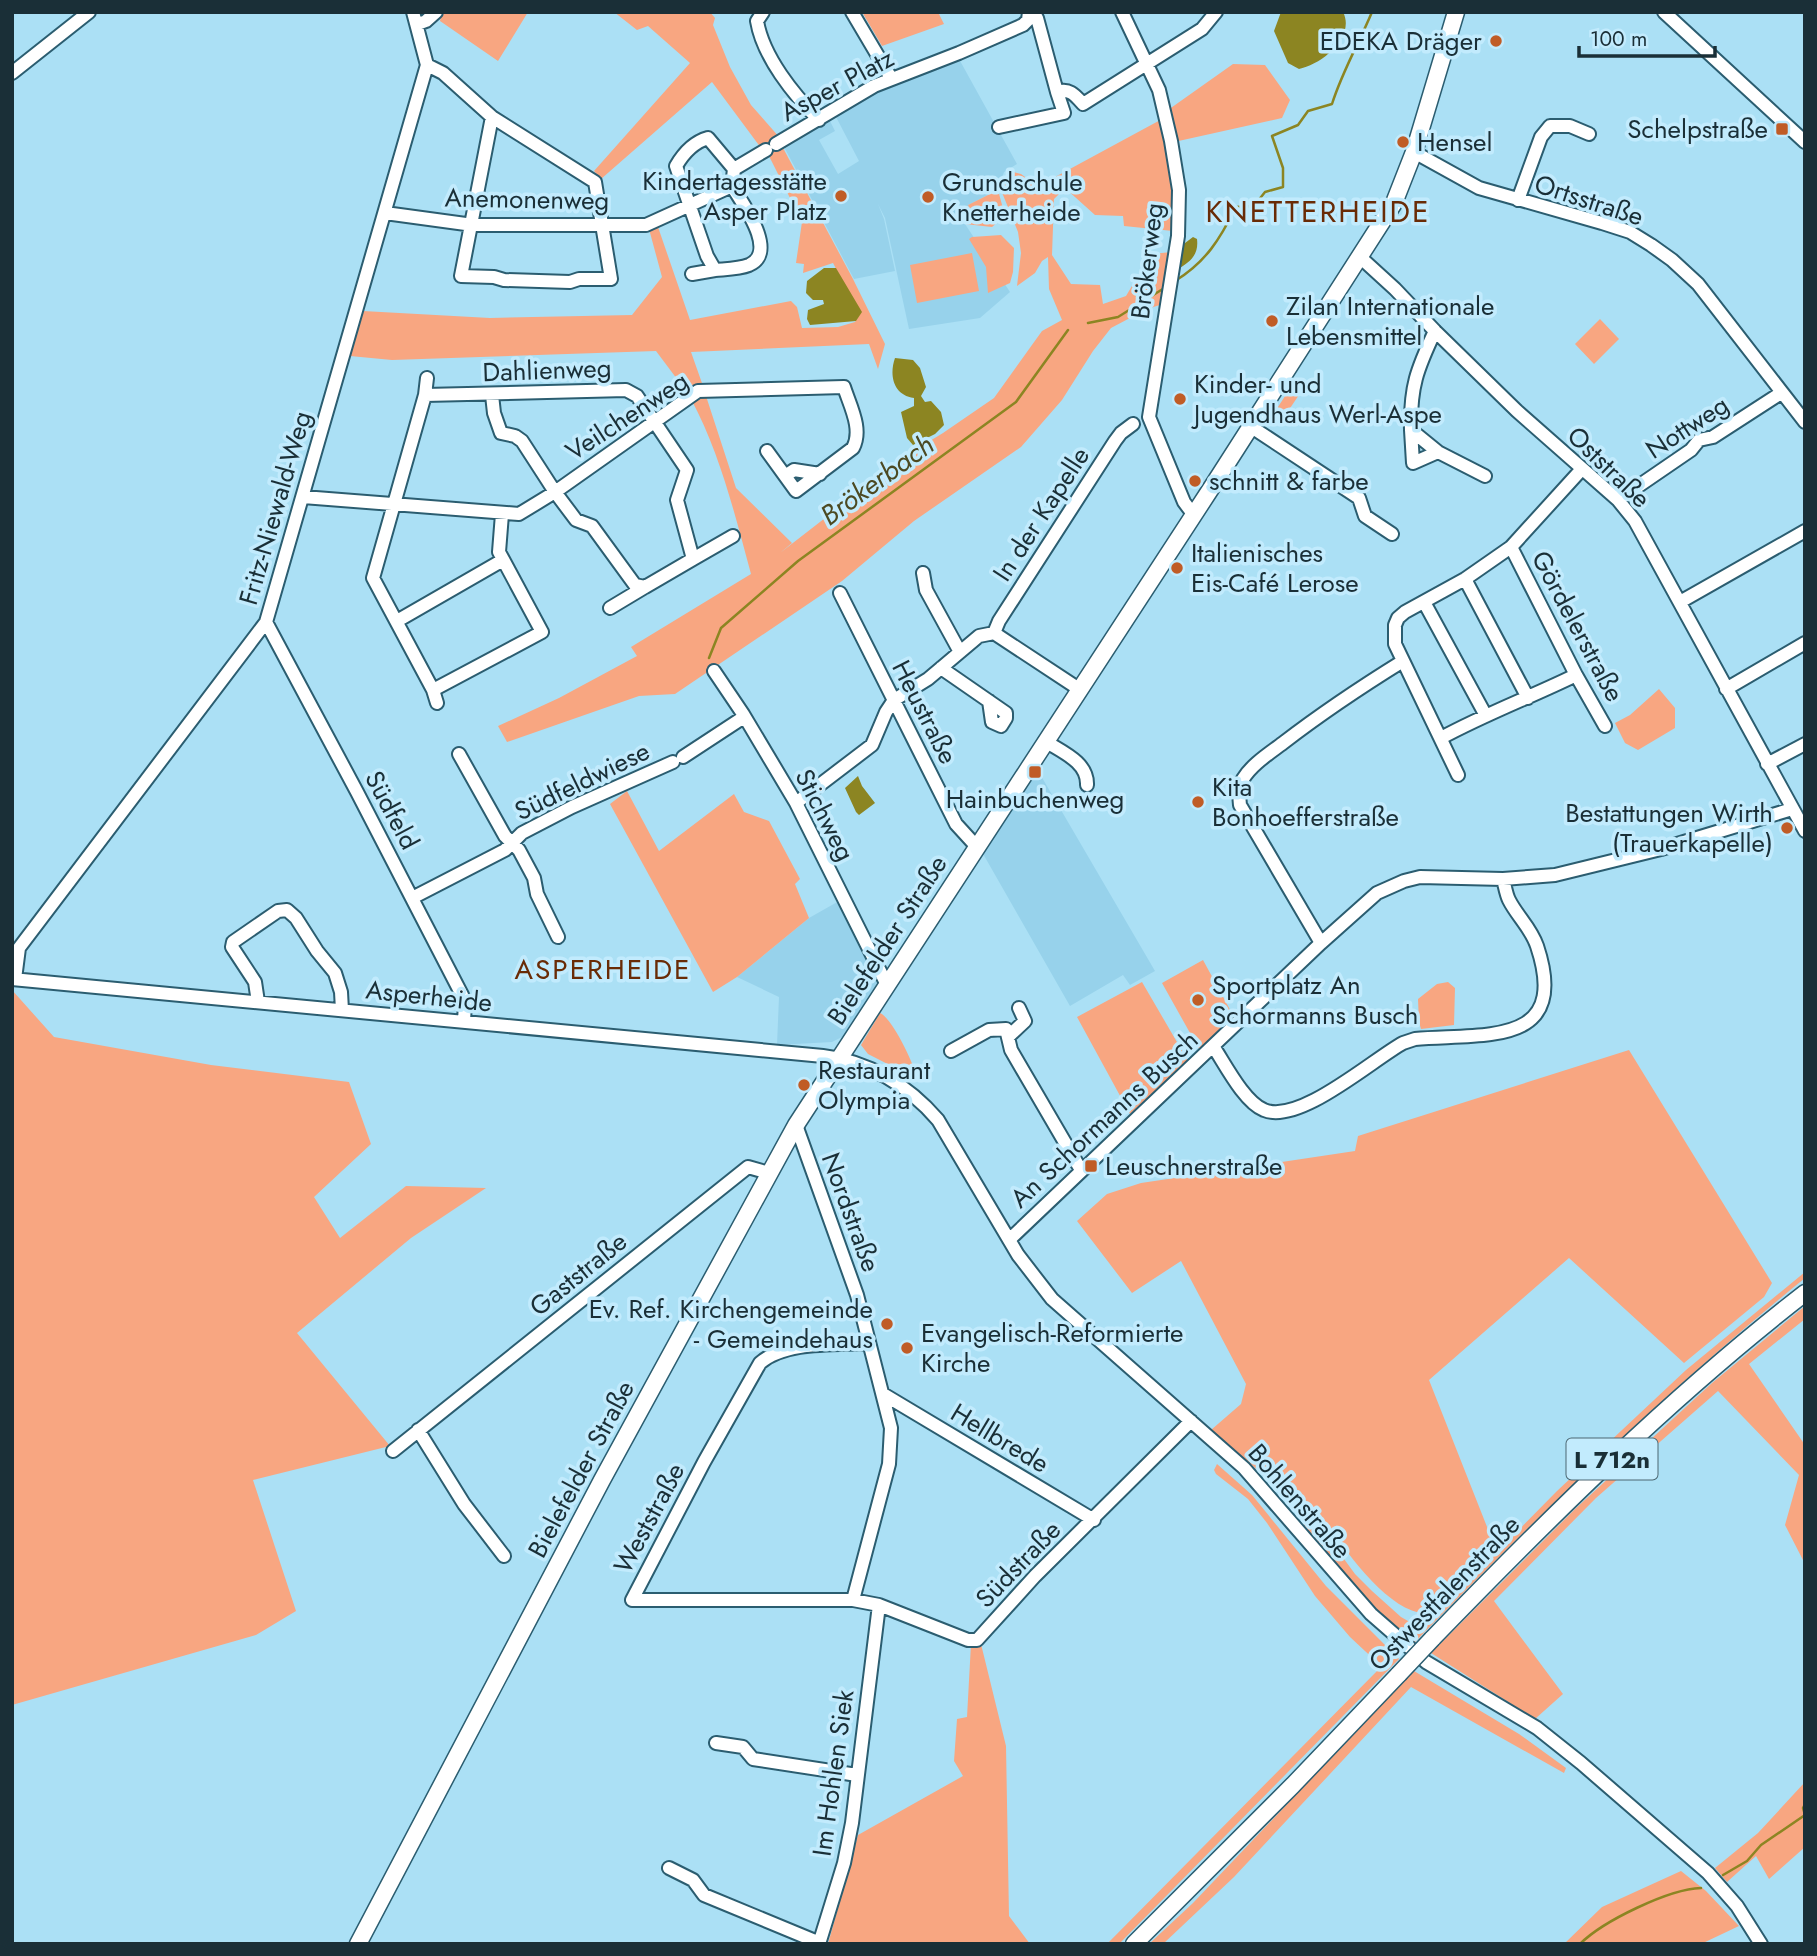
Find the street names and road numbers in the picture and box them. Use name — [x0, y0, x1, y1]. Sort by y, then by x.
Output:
street label: Asper Platz — [774, 39, 900, 131]
street label: Ortsstraße — [1530, 165, 1648, 235]
street label: Anemonenweg — [444, 179, 610, 219]
street label: Brökerweg — [1121, 201, 1173, 321]
street label: Dahlienweg — [482, 349, 612, 391]
street label: Veilchenweg — [558, 362, 696, 470]
street label: Nottweg — [1638, 386, 1736, 468]
street label: Fritz-Niewald-Weg — [229, 407, 321, 609]
street label: Oststraße — [1559, 417, 1659, 517]
street label: In der Kapelle — [983, 439, 1099, 589]
street label: Gördelerstraße — [1522, 544, 1634, 708]
street label: Heustraße — [883, 654, 967, 770]
street label: Südfeldwiese — [508, 732, 656, 830]
street label: Stichweg — [786, 762, 864, 868]
street label: Südfeld — [355, 764, 429, 856]
street label: Bielefelder Straße — [818, 848, 956, 1032]
street label: Asperheide — [364, 970, 494, 1022]
street label: An Schormanns Busch — [1001, 1022, 1207, 1216]
street label: Nordstraße — [812, 1147, 890, 1277]
street label: Gaststraße — [521, 1223, 635, 1325]
street label: Bielefelder Straße — [518, 1374, 644, 1564]
street label: Hellbrede — [944, 1394, 1056, 1482]
street label: Bohlenstraße — [1239, 1435, 1361, 1567]
road number: L 712n — [1566, 1438, 1658, 1479]
street label: Weststraße — [604, 1456, 694, 1580]
street label: Ostwestfalenstraße — [1360, 1506, 1528, 1680]
street label: Südstraße — [966, 1512, 1070, 1616]
street label: Im Hohlen Siek — [803, 1687, 864, 1859]

